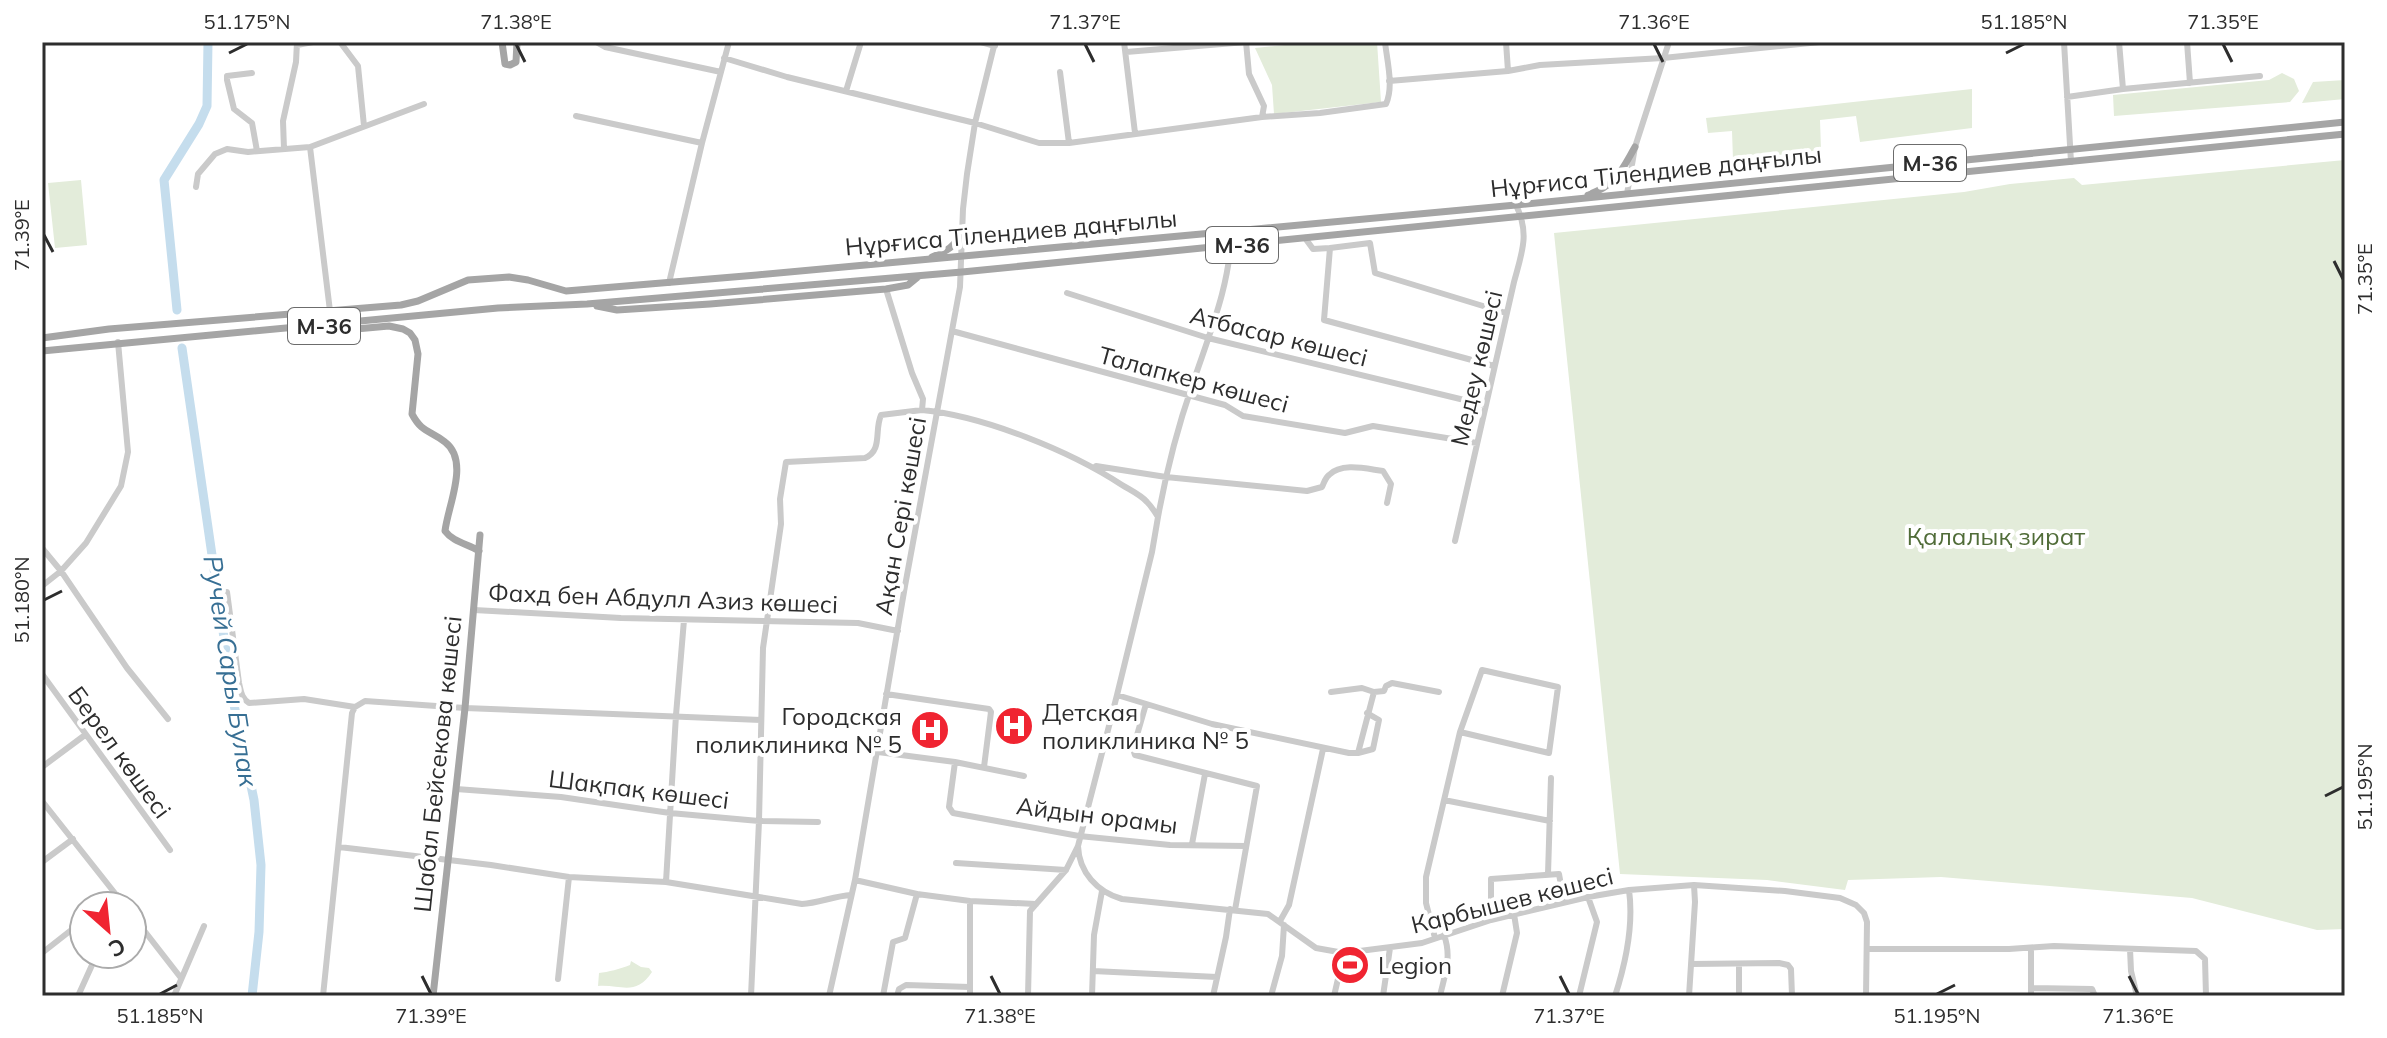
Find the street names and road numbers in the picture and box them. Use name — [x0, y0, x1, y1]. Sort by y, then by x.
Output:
street label: Нұрғиса Тілендиев даңғылы — [1489, 139, 1823, 203]
road number: M-36 — [1894, 145, 1966, 181]
street label: Нұрғиса Тілендиев даңғылы — [844, 203, 1178, 261]
road number: M-36 — [1206, 227, 1278, 263]
street label: Медеу көшесі — [1444, 287, 1508, 449]
street label: Атбасар көшесі — [1187, 299, 1371, 373]
road number: M-36 — [288, 308, 360, 344]
street label: Талапкер көшесі — [1096, 339, 1292, 419]
street label: Ақан Сері көшесі — [868, 414, 932, 618]
street label: Фахд бен Абдулл Азиз көшесі — [487, 577, 839, 619]
street label: Шабал Бейсекова көшесі — [407, 614, 467, 914]
street label: Берел көшесі — [62, 680, 178, 824]
street label: Шақпақ көшесі — [547, 763, 731, 815]
street label: Айдын орамы — [1015, 790, 1179, 840]
street label: Карбышев көшесі — [1408, 860, 1616, 940]

